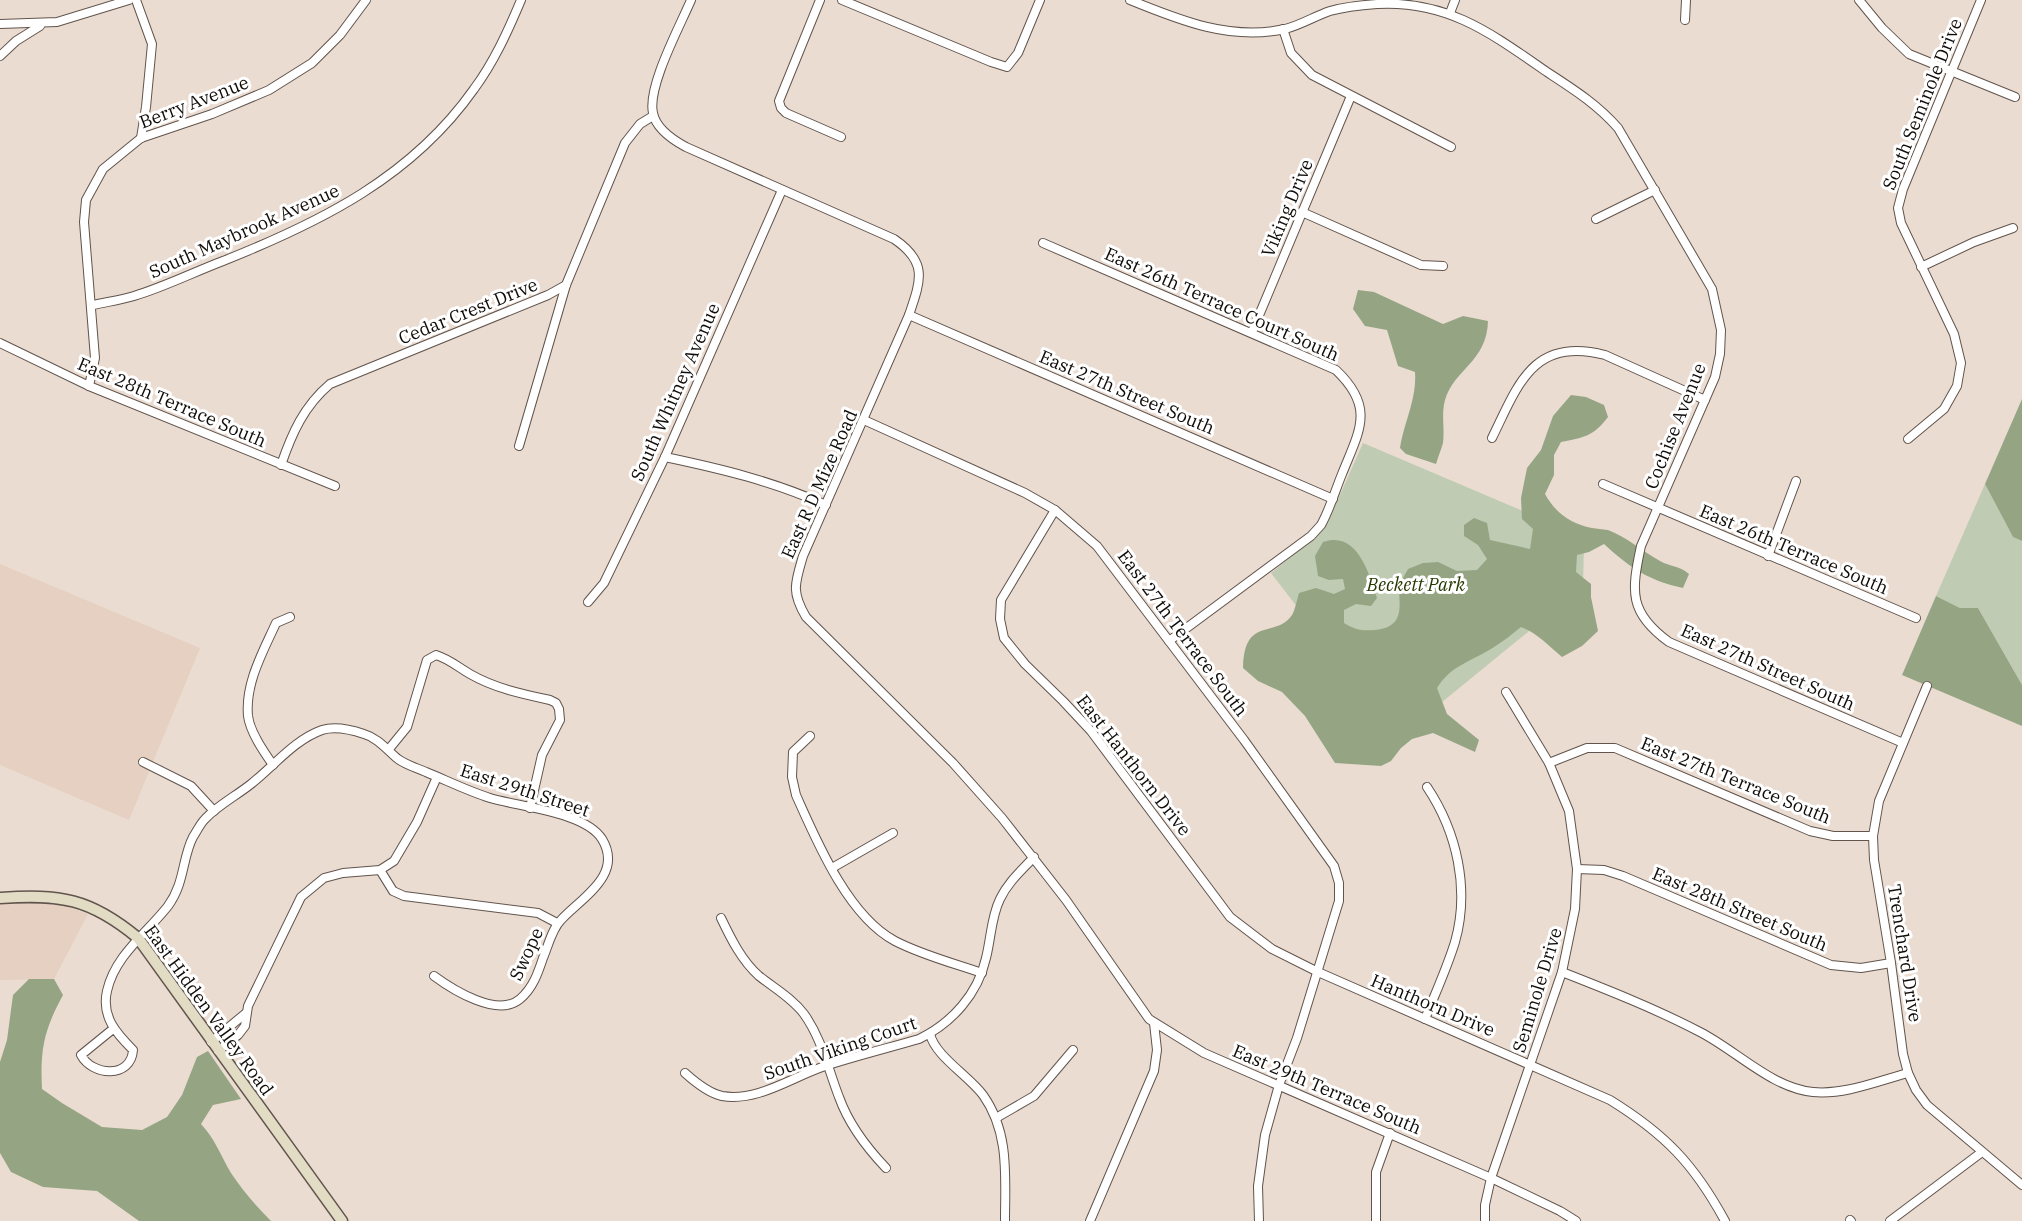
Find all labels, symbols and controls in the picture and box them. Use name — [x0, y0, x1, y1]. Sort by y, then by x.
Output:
street label: South Seminole Drive — [1877, 15, 1967, 193]
street label: Berry Avenue — [136, 71, 252, 133]
street label: Viking Drive — [1256, 155, 1318, 261]
street label: South Maybrook Avenue — [145, 179, 343, 283]
street label: East 26th Terrace Court South — [1101, 242, 1343, 366]
street label: Cedar Crest Drive — [395, 273, 541, 349]
street label: South Whitney Avenue — [625, 299, 725, 485]
street label: East 27th Street South — [1036, 345, 1218, 439]
street label: East 28th Terrace South — [74, 352, 270, 452]
street label: Cochise Avenue — [1639, 360, 1711, 492]
street label: East R D Mize Road — [776, 406, 862, 562]
street label: East 26th Terrace South — [1696, 499, 1892, 599]
street label: East 27th Terrace South — [1113, 545, 1253, 721]
park label: Beckett Park — [1366, 573, 1466, 596]
street label: East 27th Street South — [1677, 618, 1859, 716]
street label: East Hanthorn Drive — [1072, 690, 1196, 840]
street label: East 27th Terrace South — [1638, 731, 1834, 829]
street label: East 29th Street — [457, 758, 593, 822]
street label: East 28th Street South — [1649, 862, 1831, 956]
street label: Trenchard Drive — [1883, 882, 1927, 1024]
street label: East Hidden Valley Road — [139, 920, 279, 1100]
street label: Swope — [504, 924, 548, 984]
street label: Seminole Drive — [1507, 925, 1567, 1055]
street label: Hanthorn Drive — [1368, 969, 1498, 1041]
street label: South Viking Court — [761, 1011, 919, 1085]
street label: East 29th Terrace South — [1229, 1039, 1425, 1139]

